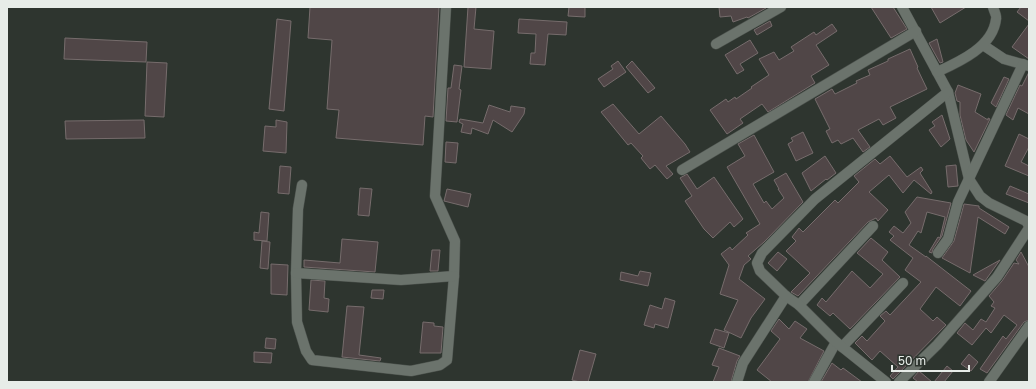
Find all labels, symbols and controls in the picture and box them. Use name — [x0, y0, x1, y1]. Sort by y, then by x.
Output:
scale bar — [892, 347, 969, 373]
text: 50 m — [898, 353, 926, 368]

